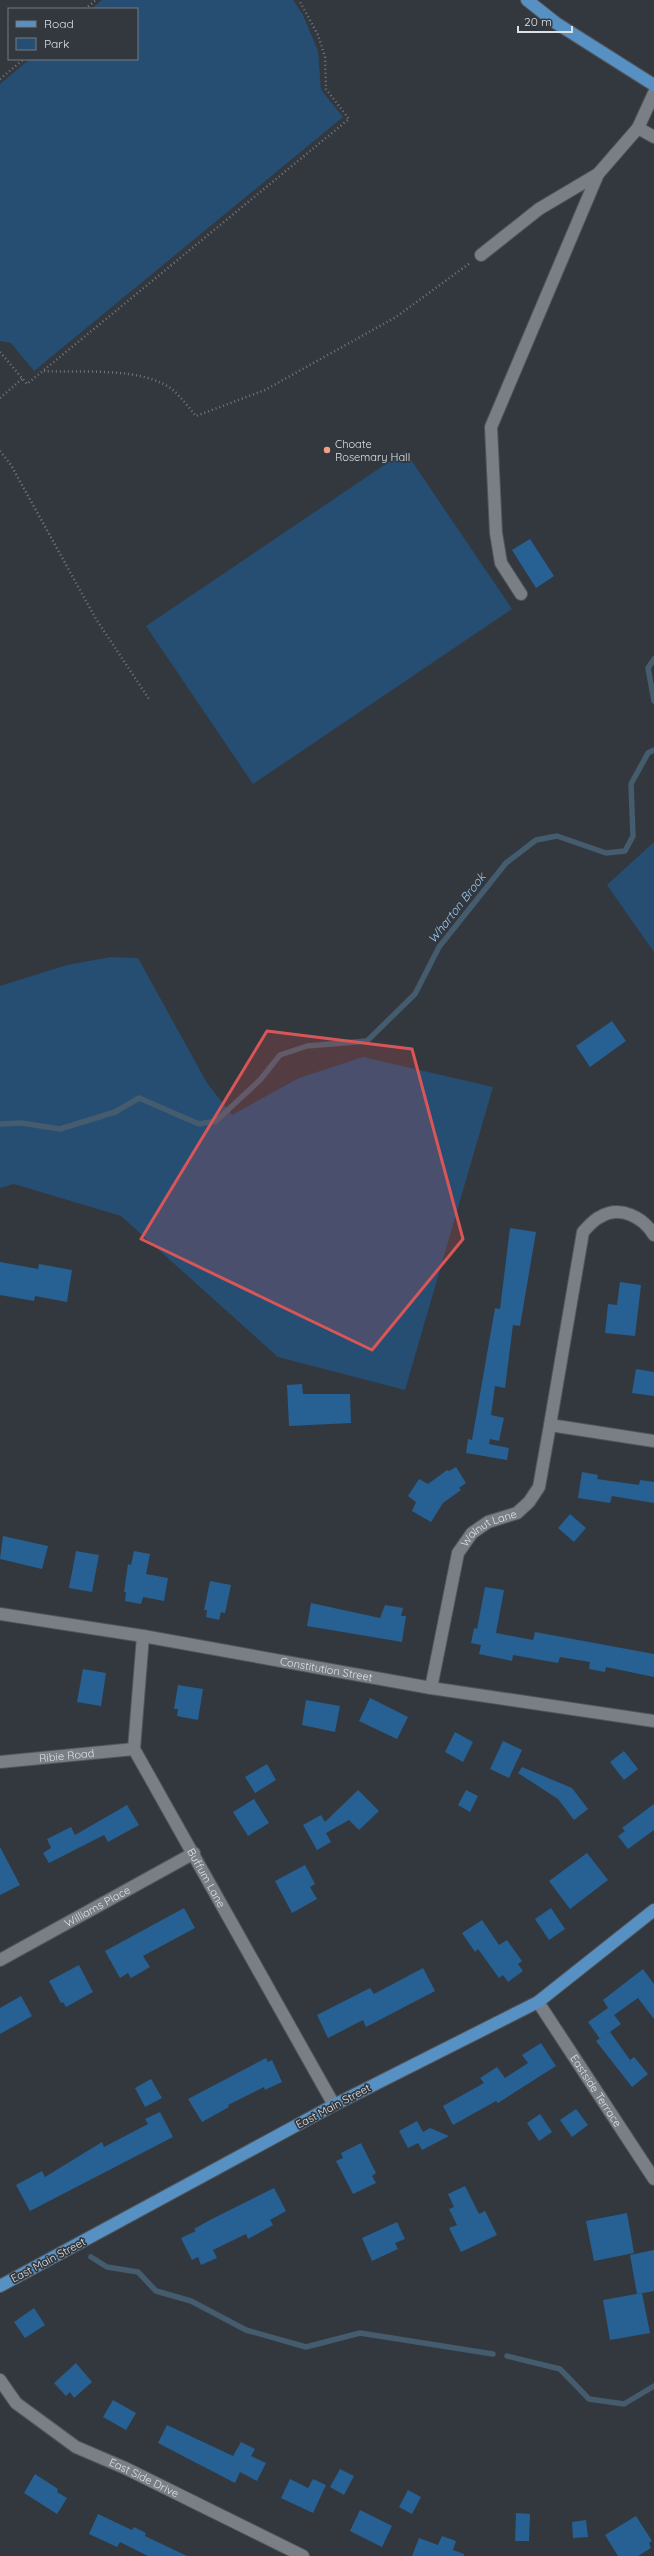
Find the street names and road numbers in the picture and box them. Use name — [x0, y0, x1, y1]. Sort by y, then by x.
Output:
street label: Walnut Lane — [458, 1507, 518, 1549]
street label: Constitution Street — [279, 1654, 374, 1684]
street label: Ribie Road — [38, 1746, 95, 1765]
street label: Buffum Lane — [184, 1846, 229, 1910]
street label: Williams Place — [62, 1883, 133, 1930]
street label: Eastside Terrace — [567, 2052, 625, 2130]
street label: East Main Street — [293, 2080, 373, 2132]
street label: East Main Street — [8, 2234, 88, 2286]
street label: East Side Drive — [107, 2455, 181, 2500]

